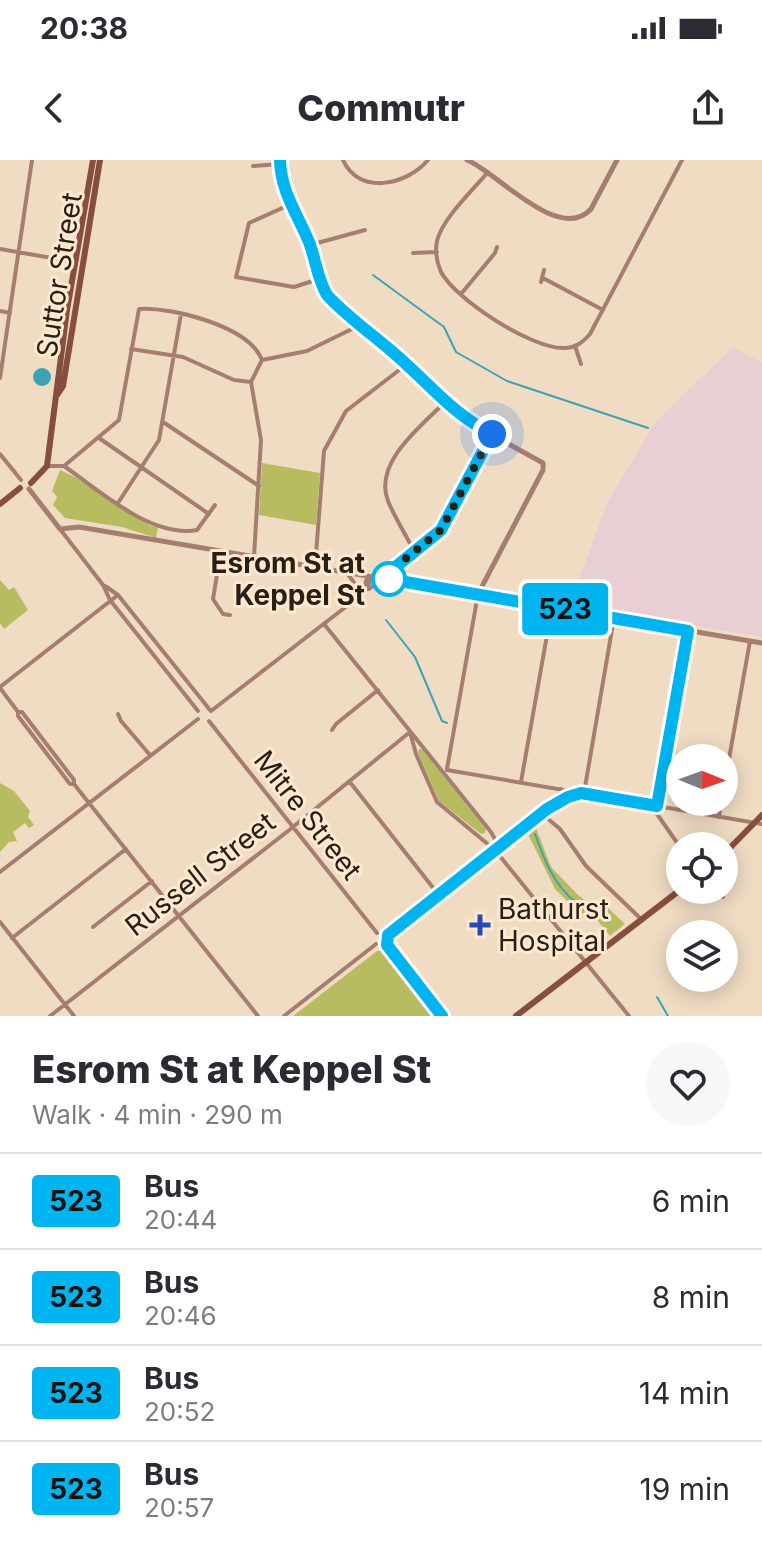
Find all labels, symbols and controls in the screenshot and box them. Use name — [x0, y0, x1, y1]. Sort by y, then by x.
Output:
text: 20:38 — [40, 10, 128, 46]
icon: back — [32, 86, 76, 130]
text: Commutr — [297, 86, 465, 130]
icon: share — [686, 86, 730, 130]
street label: Suttor Street — [29, 190, 89, 360]
your location — [472, 414, 512, 454]
place label: Esrom St at Keppel St — [211, 546, 365, 612]
marker: Esrom St at Keppel St — [372, 562, 406, 596]
line badge: 523 — [519, 583, 611, 635]
text: 523 — [538, 592, 592, 626]
street label: Mitre Street — [247, 744, 369, 886]
north arrow — [666, 744, 738, 816]
map controls — [666, 744, 738, 992]
street label: Russell Street — [118, 805, 282, 943]
button: locate — [666, 832, 738, 904]
place label: Bathurst Hospital — [498, 892, 609, 958]
marker: Bathurst Hospital — [469, 914, 491, 936]
button: layers — [666, 920, 738, 992]
button: heart — [646, 1042, 730, 1126]
text: Esrom St at Keppel St — [32, 1046, 431, 1092]
text: Walk · 4 min · 290 m — [32, 1099, 283, 1130]
text: Bus — [144, 1168, 199, 1204]
text: 6 min — [652, 1183, 730, 1219]
text: 523 — [49, 1184, 103, 1218]
text: 20:44 — [144, 1204, 217, 1235]
text: Bus — [144, 1264, 199, 1300]
text: 8 min — [652, 1279, 730, 1315]
text: 523 — [49, 1280, 103, 1314]
text: 20:46 — [144, 1300, 217, 1331]
text: Bus — [144, 1360, 199, 1396]
text: 14 min — [639, 1375, 730, 1411]
text: 523 — [49, 1376, 103, 1410]
text: 20:52 — [144, 1396, 215, 1427]
text: Bus — [144, 1456, 199, 1492]
text: 19 min — [639, 1471, 730, 1507]
text: 523 — [49, 1472, 103, 1506]
text: 20:57 — [144, 1492, 214, 1523]

